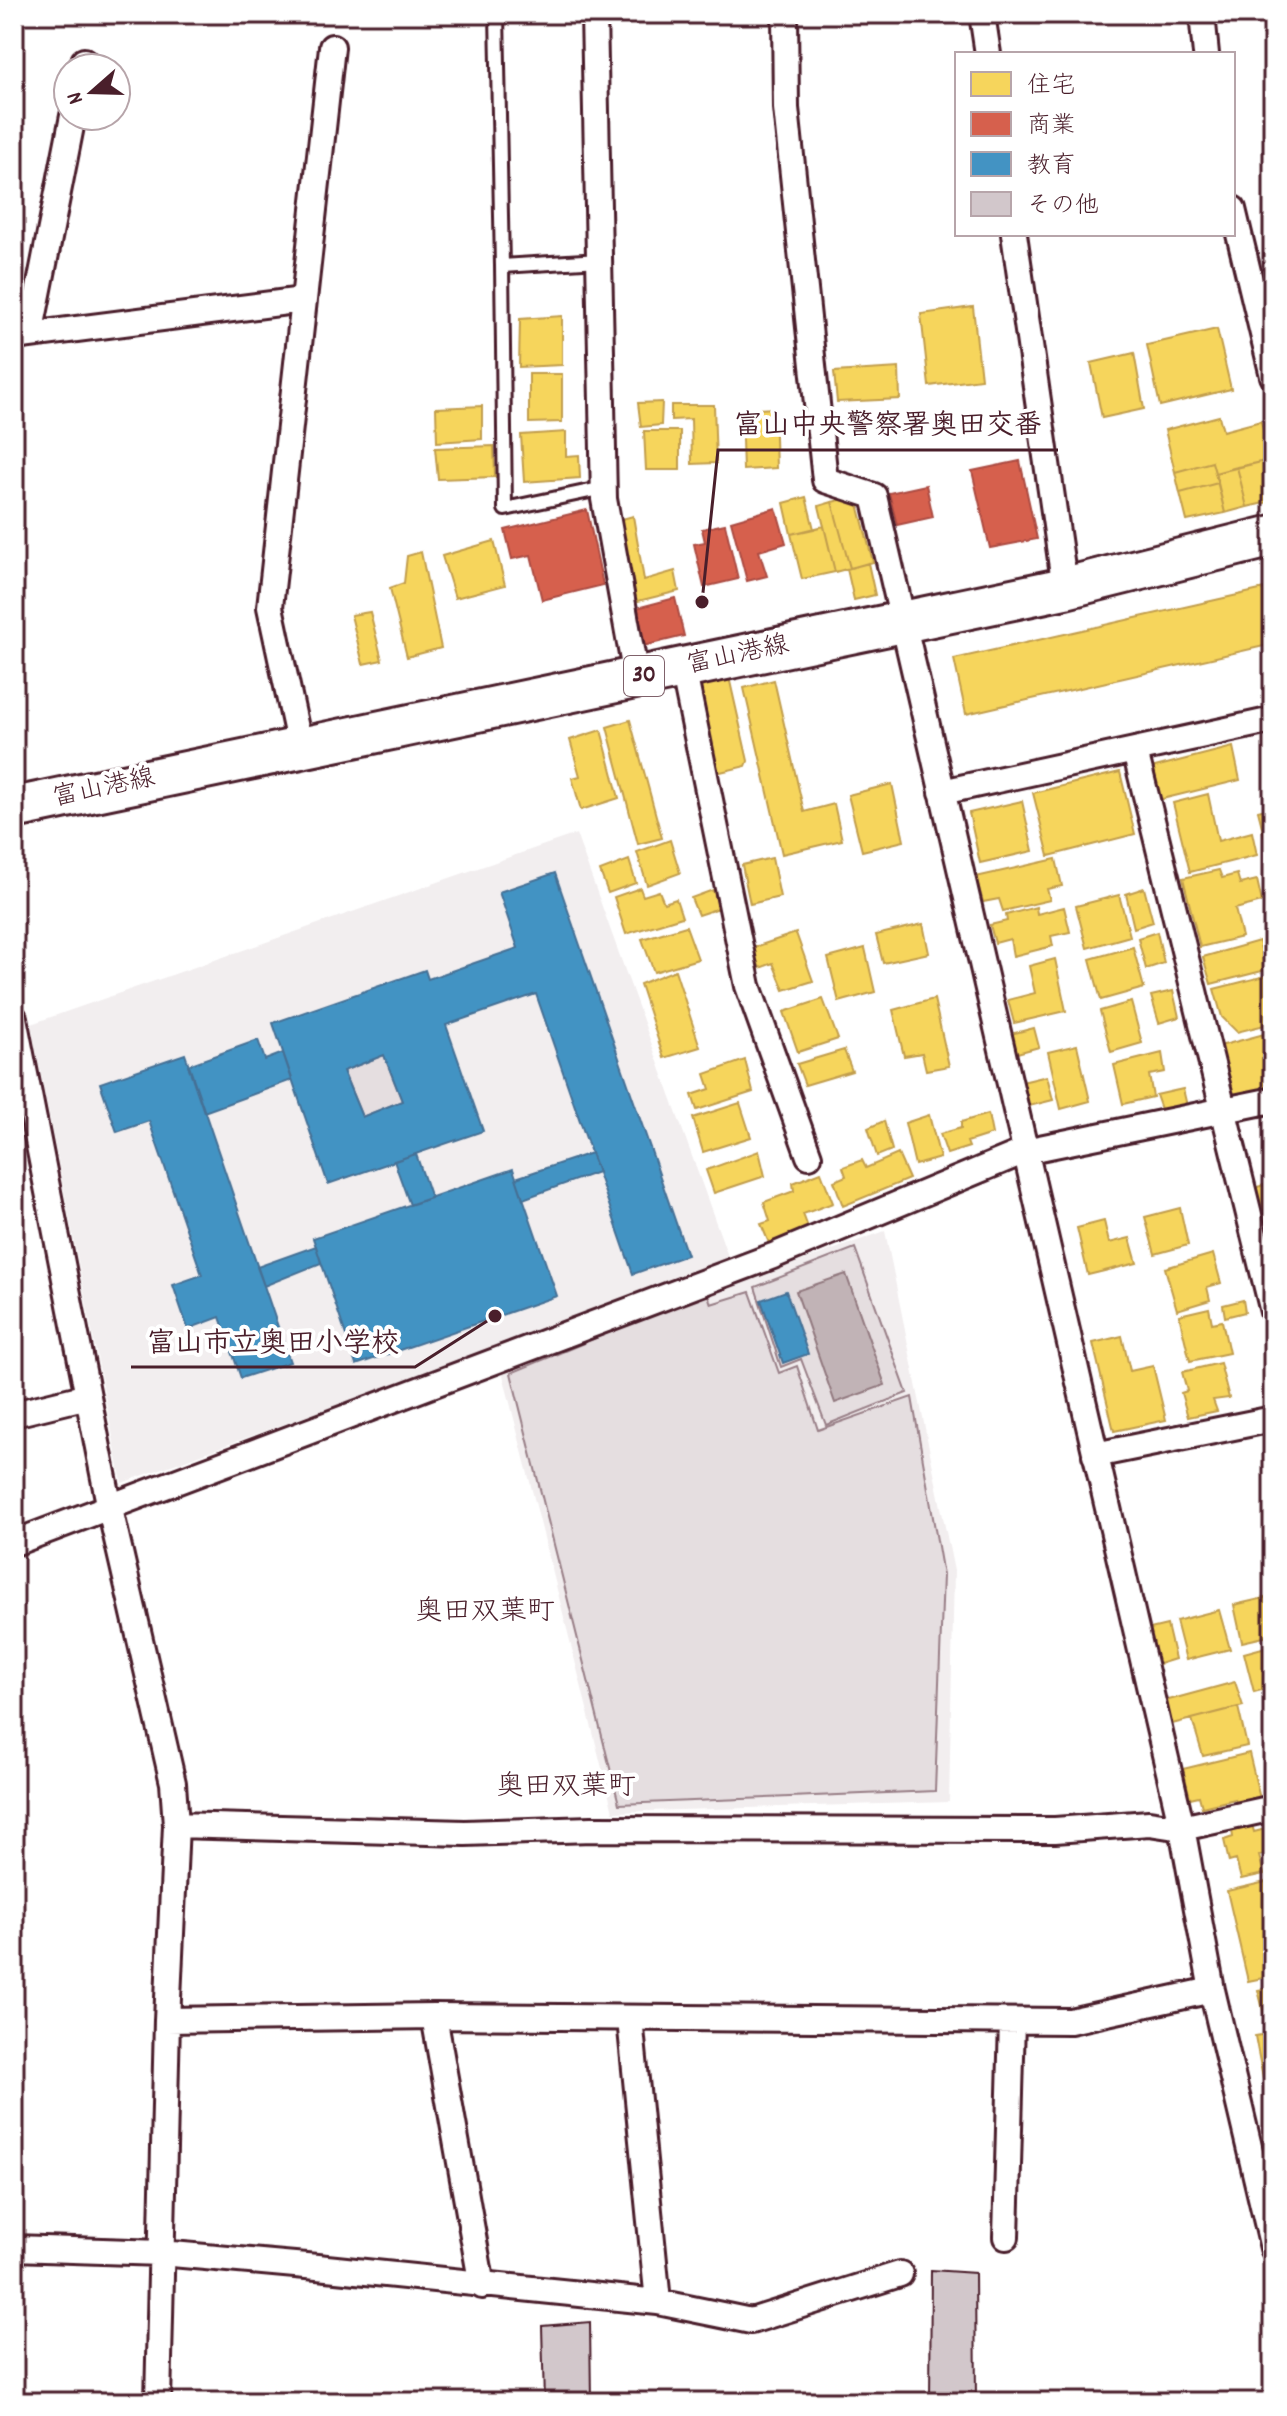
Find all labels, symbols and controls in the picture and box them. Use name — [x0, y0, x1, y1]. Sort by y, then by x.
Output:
north arrow — [52, 52, 132, 132]
legend — [955, 52, 1235, 236]
text: 住宅 — [1027, 70, 1075, 104]
text: N — [60, 87, 93, 108]
text: 商業 — [1027, 110, 1075, 144]
text: 教育 — [1027, 150, 1075, 184]
text: その他 — [1027, 190, 1099, 224]
callout: 富山中央警察署奥田交番 — [718, 398, 1058, 450]
text: 富山中央警察署奥田交番 — [734, 408, 1042, 448]
street label: 富山港線 — [683, 627, 793, 685]
road number: 30 — [624, 656, 664, 696]
street label: 富山港線 — [49, 760, 159, 818]
callout: 富山市立奥田小学校 — [131, 1315, 415, 1367]
text: 富山市立奥田小学校 — [147, 1326, 399, 1366]
district label: 奥田双葉町 — [415, 1594, 555, 1634]
district label: 奥田双葉町 — [496, 1769, 636, 1809]

